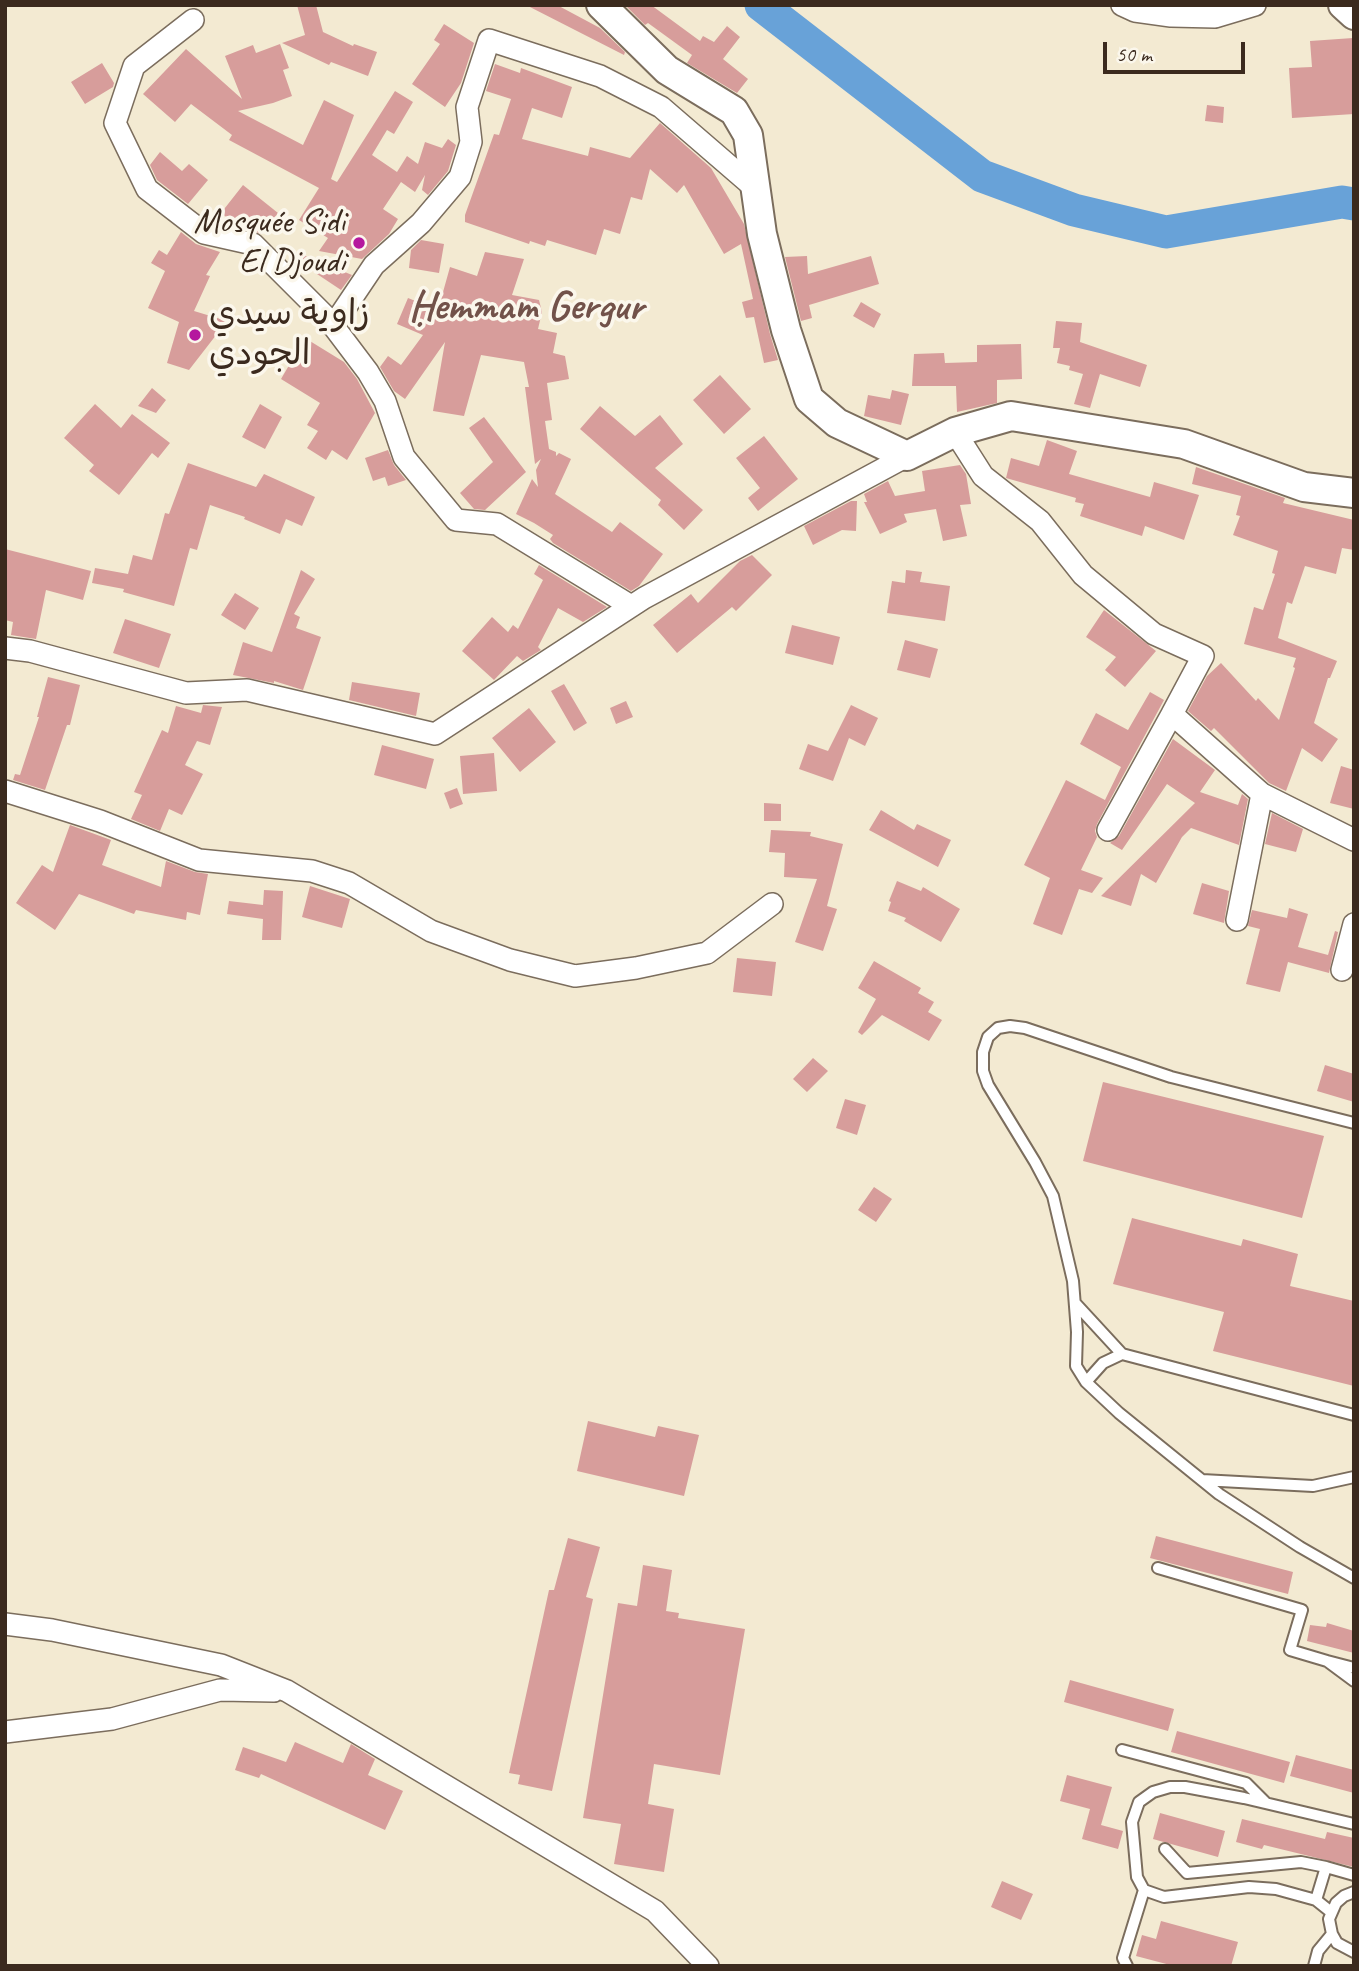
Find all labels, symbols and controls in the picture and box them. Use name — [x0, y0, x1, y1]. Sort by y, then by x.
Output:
scale bar — [1107, 28, 1249, 72]
text: 50 m — [1116, 41, 1152, 67]
place label: Mosquée Sidi El Djoudi — [194, 202, 345, 284]
marker: Mosquée Sidi El Djoudi — [351, 235, 367, 251]
district label: Ḥemmam Gergur — [409, 283, 643, 333]
place label: زاوية سيدي الجودي — [209, 294, 370, 376]
marker: زاوية سيدي الجودي — [187, 327, 203, 343]

